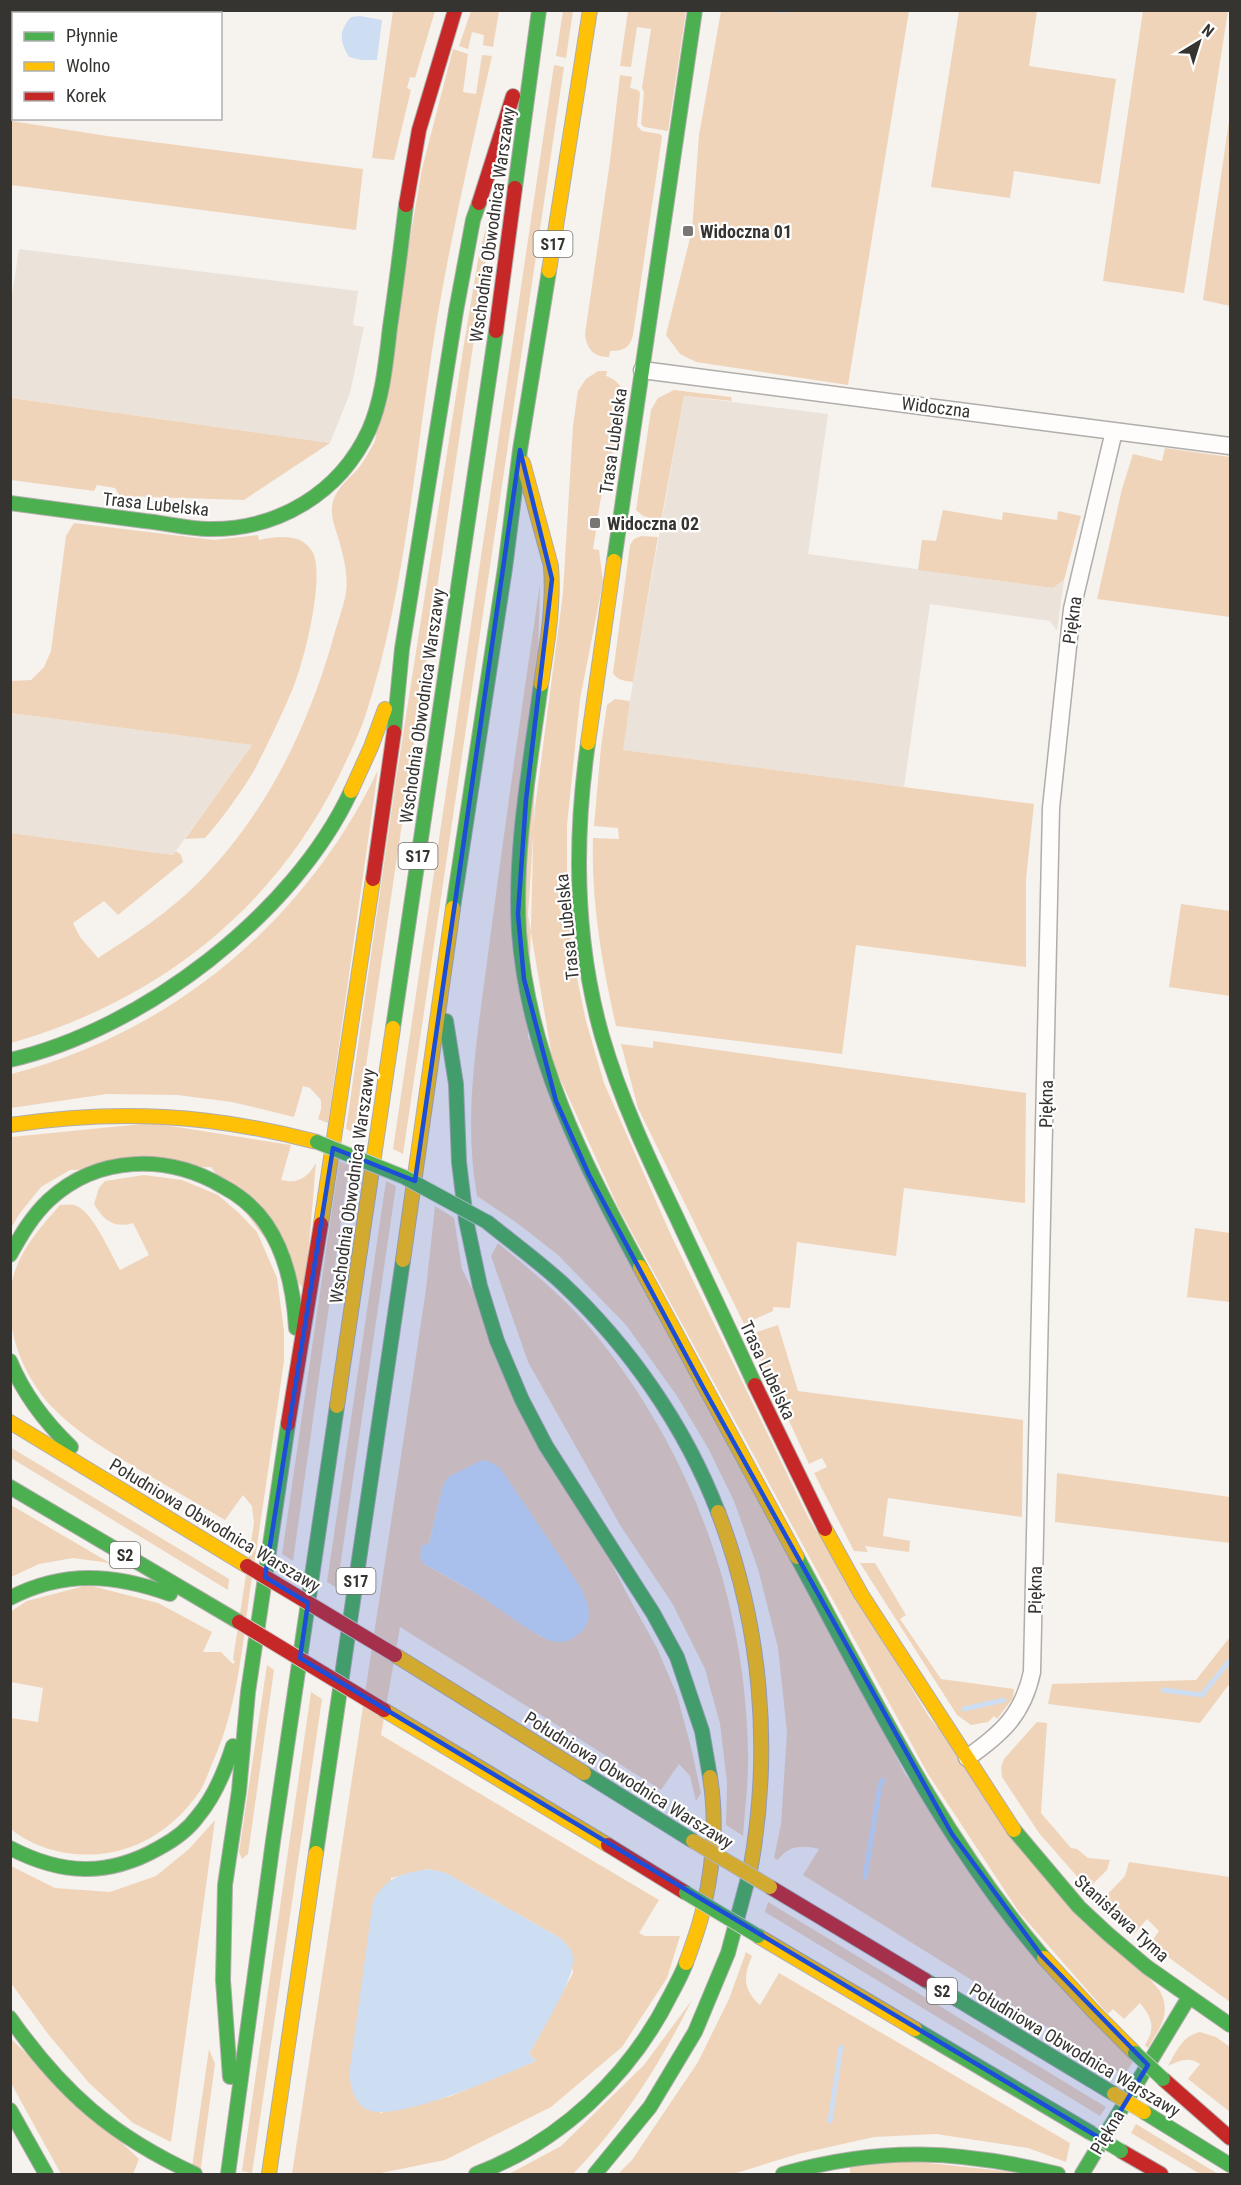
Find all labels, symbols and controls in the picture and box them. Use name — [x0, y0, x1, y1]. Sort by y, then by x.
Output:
legend — [12, 12, 222, 120]
north arrow — [1169, 12, 1229, 72]
text: N — [1198, 20, 1218, 41]
text: Płynnie — [66, 25, 118, 46]
text: Wolno — [66, 55, 110, 76]
text: Korek — [66, 85, 106, 106]
street label: Wschodnia Obwodnica Warszawy — [465, 106, 519, 344]
place label: Widoczna 01 — [700, 221, 792, 242]
marker: Widoczna 01 — [681, 224, 695, 238]
road number: S17 — [534, 231, 572, 257]
street label: Trasa Lubelska — [595, 387, 631, 495]
street label: Widoczna — [900, 392, 972, 422]
street label: Trasa Lubelska — [102, 488, 210, 520]
place label: Widoczna 02 — [607, 513, 699, 534]
marker: Widoczna 02 — [588, 516, 602, 530]
street label: Wschodnia Obwodnica Warszawy — [395, 587, 449, 825]
street label: Piękna — [1058, 595, 1086, 645]
road number: S17 — [398, 843, 438, 869]
street label: Trasa Lubelska — [551, 873, 583, 981]
street label: Wschodnia Obwodnica Warszawy — [325, 1067, 379, 1305]
street label: Piękna — [1035, 1080, 1057, 1128]
street label: Trasa Lubelska — [736, 1317, 800, 1423]
street label: Południowa Obwodnica Warszawy — [106, 1454, 325, 1597]
road number: S2 — [110, 1542, 140, 1568]
street label: Piękna — [1024, 1566, 1046, 1614]
road number: S17 — [336, 1568, 376, 1594]
street label: Południowa Obwodnica Warszawy — [521, 1707, 738, 1853]
street label: Stanisława Tyma — [1070, 1870, 1174, 1966]
road number: S2 — [927, 1978, 957, 2004]
street label: Południowa Obwodnica Warszawy — [966, 1979, 1185, 2122]
street label: Piękna — [1086, 2106, 1128, 2158]

